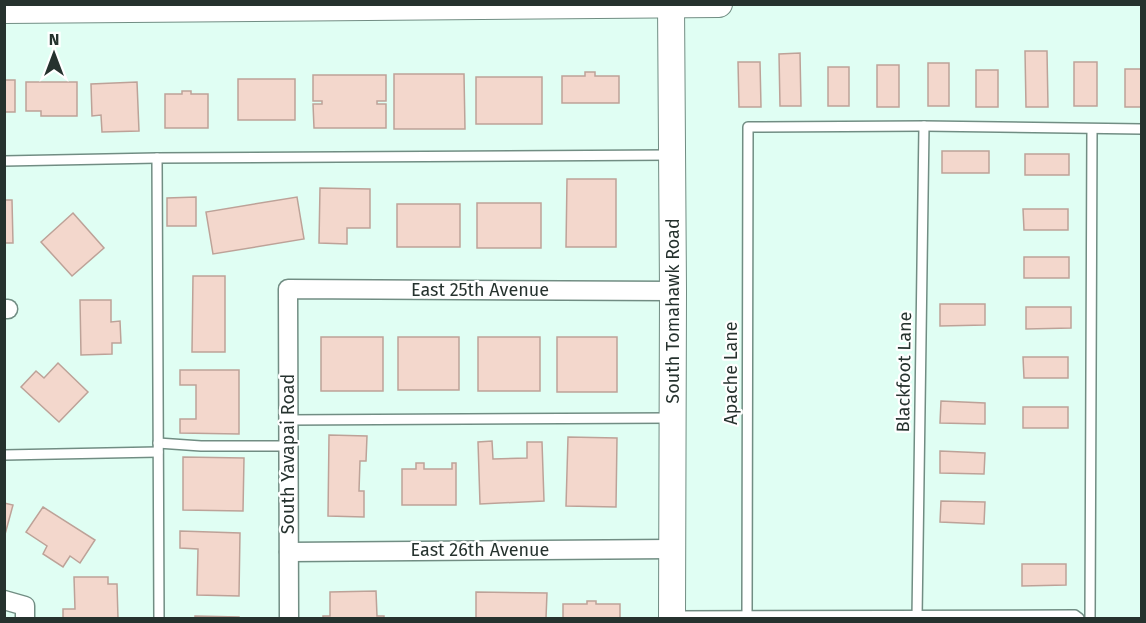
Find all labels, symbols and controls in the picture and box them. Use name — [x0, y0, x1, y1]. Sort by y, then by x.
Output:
north arrow — [24, 24, 84, 84]
text: N — [49, 30, 59, 49]
street label: South Tomahawk Road — [662, 218, 684, 404]
street label: East 25th Avenue — [411, 279, 549, 301]
street label: Blackfoot Lane — [892, 311, 916, 433]
street label: Apache Lane — [720, 321, 742, 425]
street label: South Yavapai Road — [277, 374, 299, 534]
street label: East 26th Avenue — [411, 539, 549, 561]

